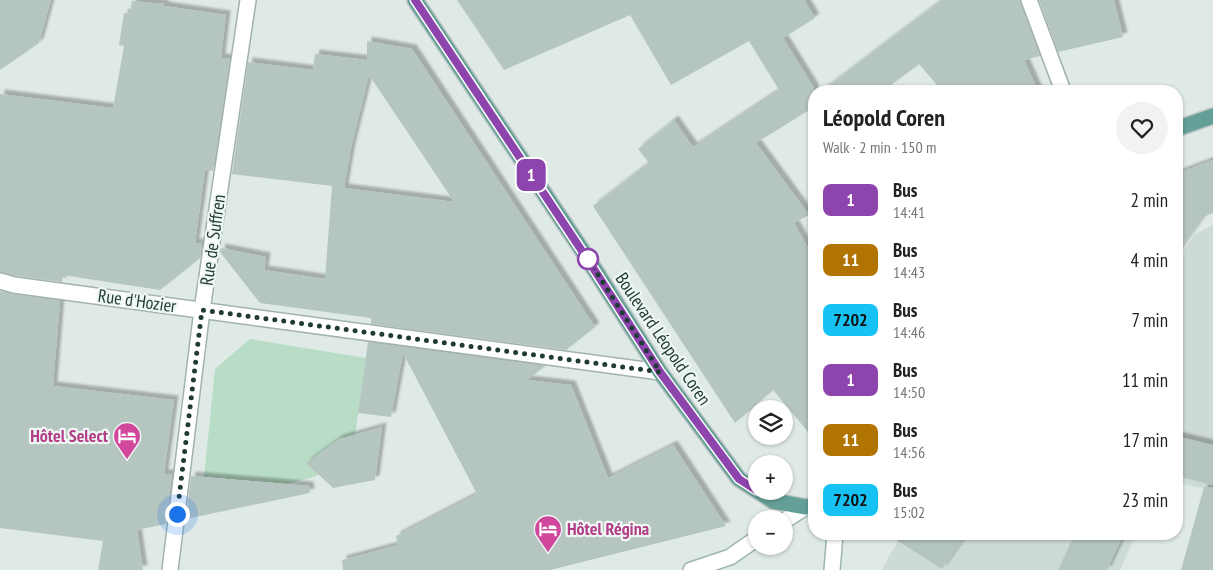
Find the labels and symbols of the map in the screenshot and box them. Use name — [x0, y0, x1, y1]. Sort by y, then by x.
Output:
line badge: 1 — [515, 159, 547, 191]
street label: Rue de Suffren — [195, 193, 230, 287]
unlabelled marker — [577, 248, 599, 270]
street label: Boulevard Léopold Coren — [611, 268, 716, 409]
street label: Rue d'Hozier — [96, 284, 178, 317]
hotel icon: Hôtel Select — [112, 421, 142, 460]
place label: Hôtel Select — [30, 424, 109, 447]
your location — [165, 502, 190, 527]
hotel icon: Hôtel Régina — [533, 514, 563, 553]
place label: Hôtel Régina — [567, 517, 649, 540]

